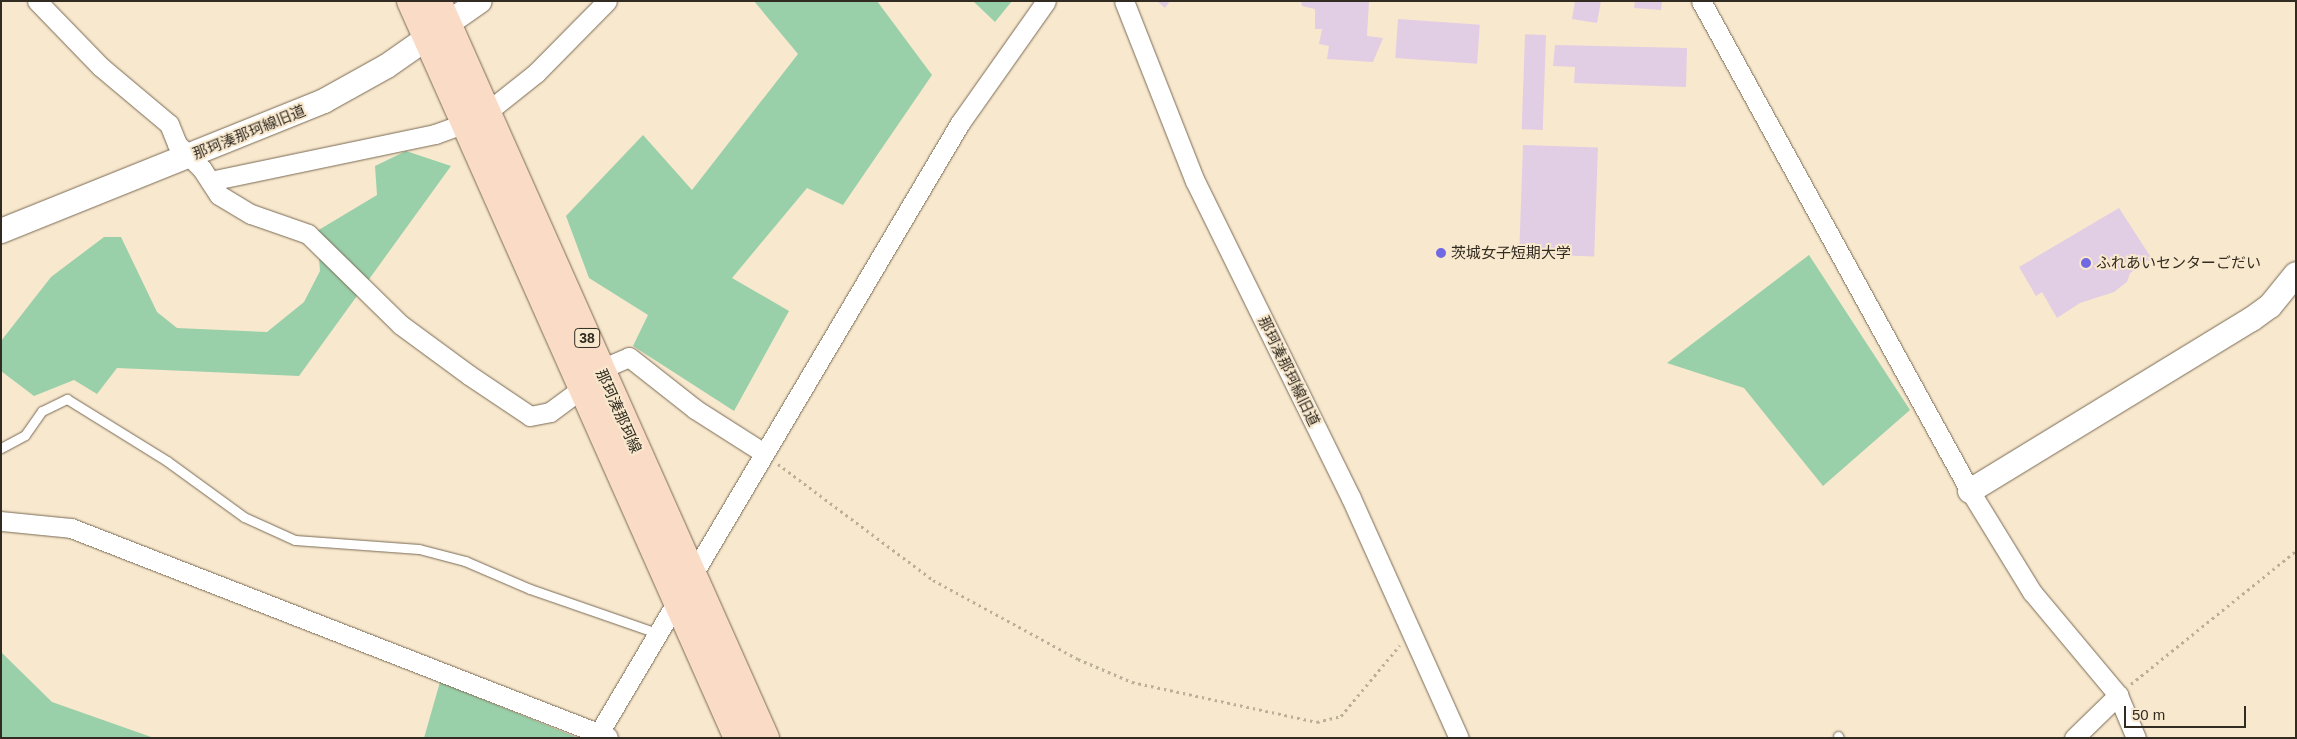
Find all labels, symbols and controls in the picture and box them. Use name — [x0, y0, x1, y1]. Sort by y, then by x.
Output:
street label: 那珂湊那珂線旧道 — [190, 101, 308, 163]
place label: 茨城女子短期大学 — [1451, 244, 1571, 262]
marker: 茨城女子短期大学 — [1435, 247, 1447, 259]
place label: ふれあいセンターごだい — [2096, 254, 2261, 272]
marker: ふれあいセンターごだい — [2080, 257, 2092, 269]
street label: 那珂湊那珂線旧道 — [1255, 313, 1323, 429]
road number: 38 — [573, 326, 601, 349]
street label: 那珂湊那珂線 — [592, 366, 646, 456]
scale bar — [2127, 696, 2250, 728]
text: 50 m — [2132, 706, 2165, 723]

